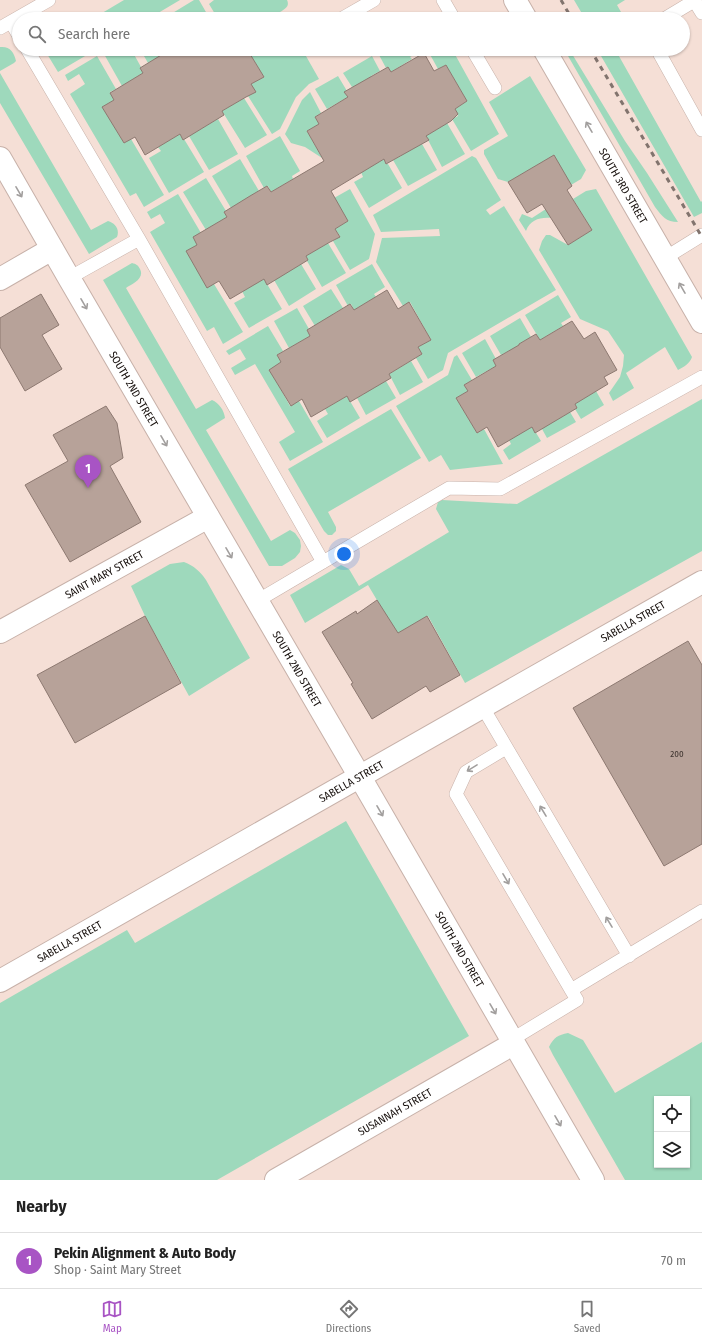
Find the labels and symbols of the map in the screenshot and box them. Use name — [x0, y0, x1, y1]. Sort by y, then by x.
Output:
one-way arrow — [585, 121, 593, 133]
street label: SOUTH 3RD STREET — [596, 146, 650, 227]
one-way arrow — [16, 186, 24, 198]
one-way arrow — [678, 282, 686, 294]
one-way arrow — [81, 298, 89, 310]
street label: SOUTH 2ND STREET — [107, 349, 161, 430]
one-way arrow — [160, 435, 168, 447]
pin: 1 — [75, 455, 101, 488]
your location — [334, 544, 354, 564]
street label: SAINT MARY STREET — [63, 547, 146, 601]
one-way arrow — [226, 547, 234, 559]
street label: SABELLA STREET — [598, 597, 668, 645]
street label: SOUTH 2ND STREET — [270, 629, 325, 710]
house number: 200 — [670, 749, 684, 759]
street label: SABELLA STREET — [317, 757, 387, 805]
one-way arrow — [466, 765, 478, 773]
one-way arrow — [376, 805, 384, 817]
one-way arrow — [538, 805, 546, 817]
one-way arrow — [503, 873, 511, 885]
street label: SOUTH 2ND STREET — [433, 909, 487, 990]
one-way arrow — [605, 916, 613, 928]
street label: SABELLA STREET — [35, 918, 105, 965]
one-way arrow — [490, 1002, 498, 1014]
street label: SUSANNAH STREET — [355, 1085, 435, 1138]
one-way arrow — [555, 1115, 563, 1127]

